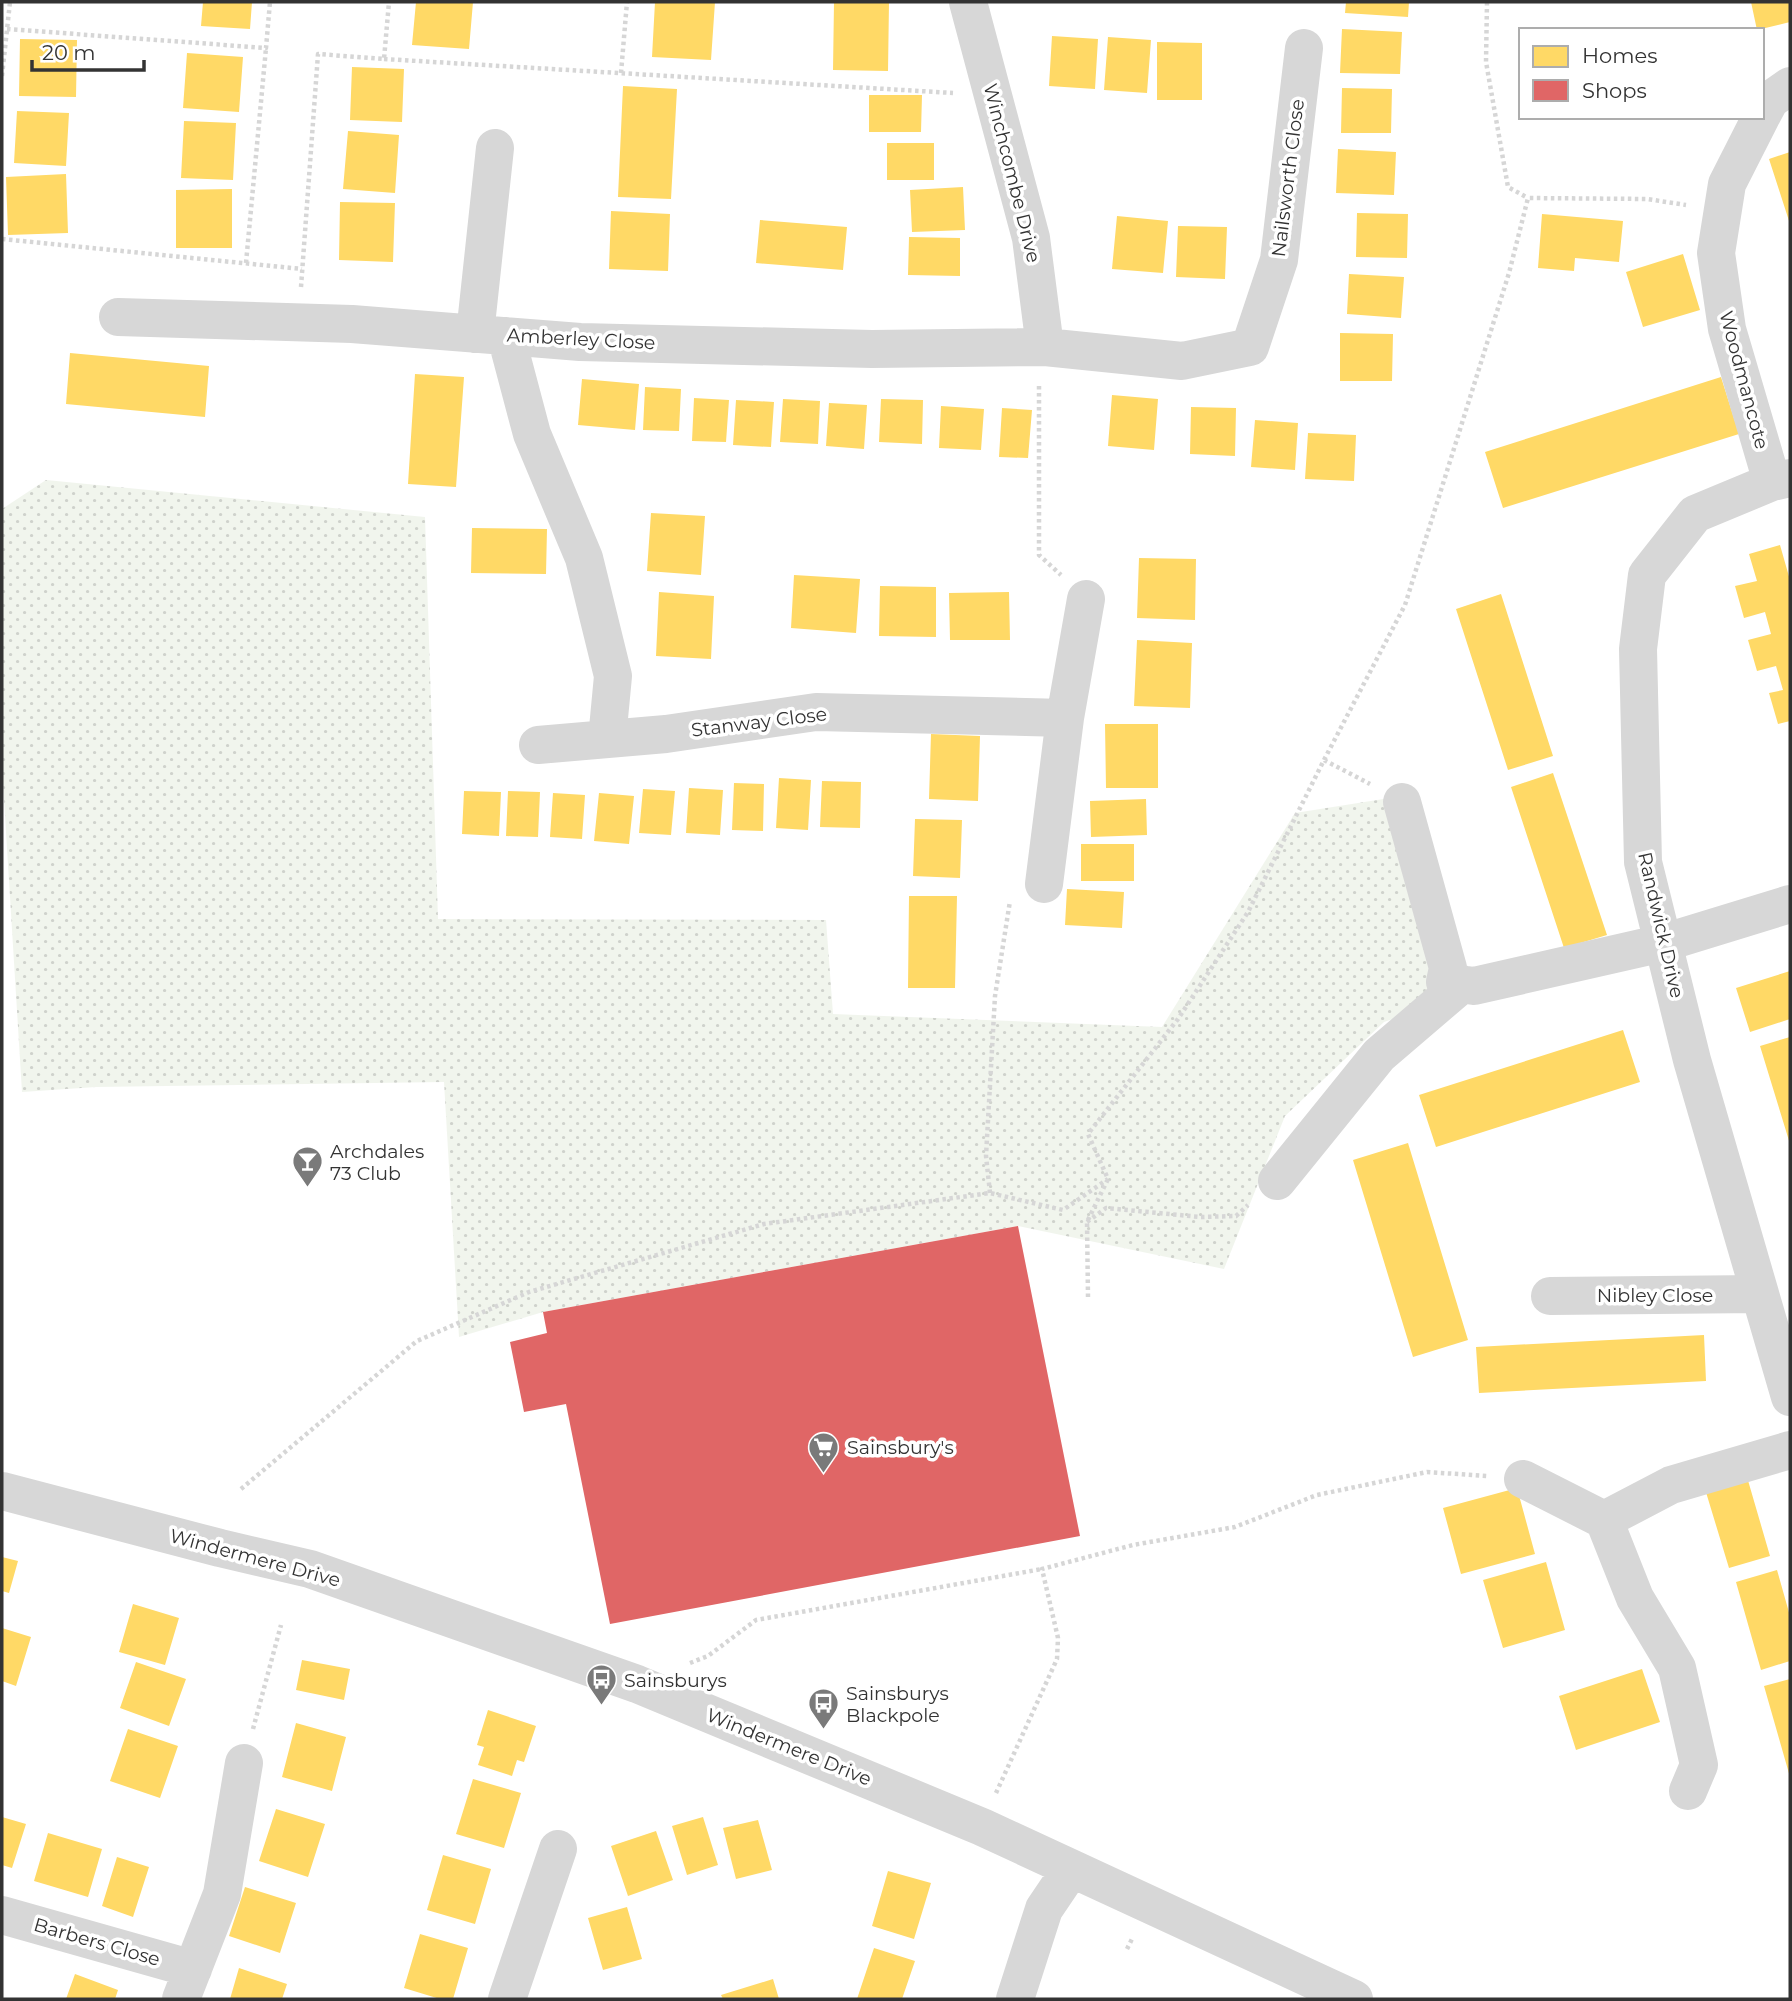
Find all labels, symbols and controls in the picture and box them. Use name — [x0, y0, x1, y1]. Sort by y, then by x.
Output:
scale bar — [32, 28, 144, 72]
legend — [1519, 28, 1764, 119]
text: 20 m — [42, 40, 96, 65]
text: Homes — [1582, 43, 1657, 68]
text: Shops — [1582, 78, 1647, 103]
street label: Winchcombe Drive — [979, 81, 1045, 265]
street label: Nailsworth Close — [1267, 98, 1309, 258]
street label: Woodmancote — [1714, 308, 1774, 452]
street label: Amberley Close — [506, 324, 656, 354]
street label: Stanway Close — [690, 702, 828, 742]
street label: Randwick Drive — [1633, 850, 1689, 1000]
place label: Archdales 73 Club — [330, 1140, 424, 1185]
bar icon: Archdales 73 Club — [290, 1145, 324, 1189]
street label: Nibley Close — [1597, 1284, 1713, 1307]
supermarket icon: Sainsbury's — [807, 1430, 841, 1474]
place label: Sainsbury's — [847, 1436, 954, 1459]
street label: Windermere Drive — [167, 1524, 343, 1592]
bus stop icon: Sainsburys — [584, 1663, 618, 1707]
place label: Sainsburys — [624, 1669, 727, 1692]
place label: Sainsburys Blackpole — [846, 1682, 949, 1727]
bus stop icon: Sainsburys Blackpole — [806, 1687, 840, 1731]
street label: Windermere Drive — [703, 1703, 875, 1791]
street label: Barbers Close — [31, 1913, 163, 1971]

